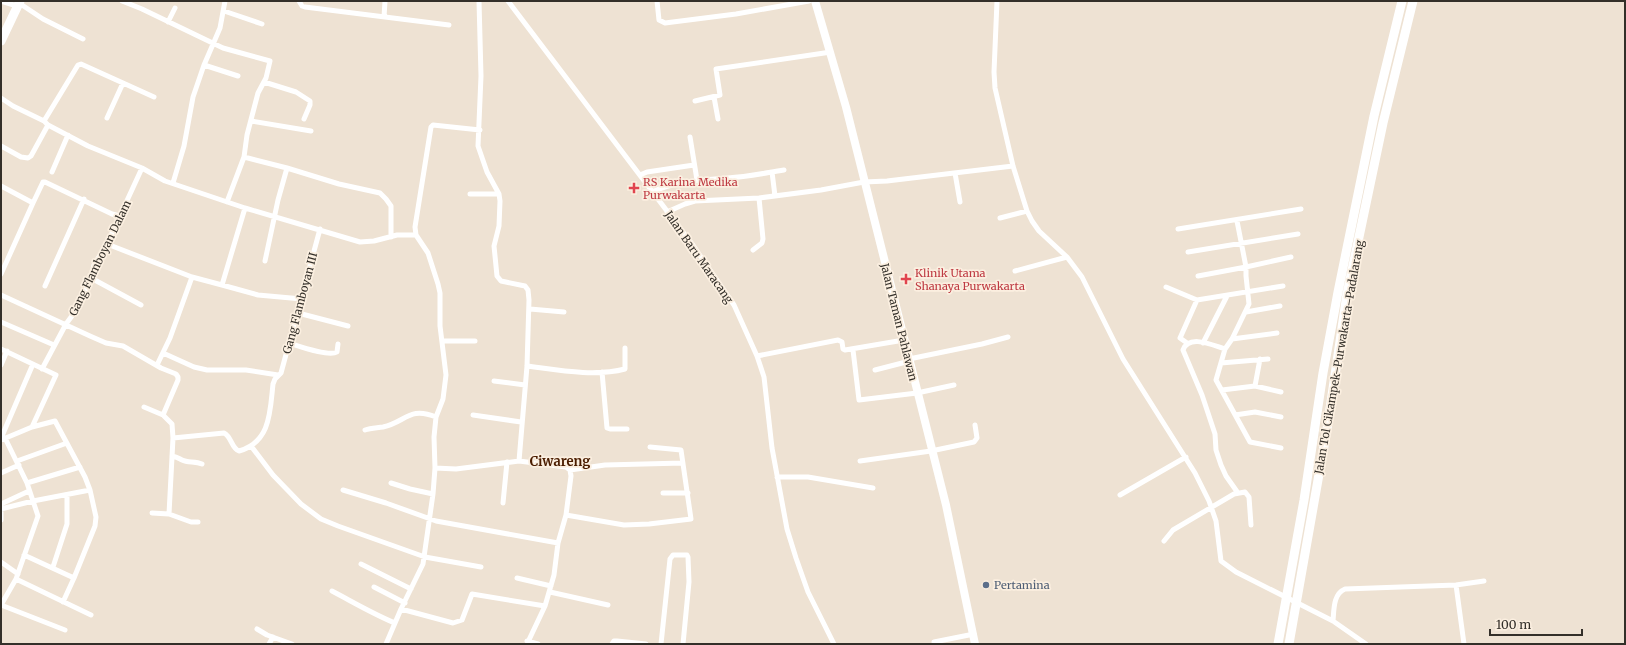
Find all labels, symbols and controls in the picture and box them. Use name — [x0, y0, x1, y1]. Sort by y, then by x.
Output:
place label: RS Karina Medika Purwakarta — [643, 175, 738, 202]
marker: RS Karina Medika Purwakarta — [628, 182, 640, 194]
street label: Gang Flamboyan Dalam — [66, 198, 134, 318]
street label: Jalan Baru Maracang — [661, 207, 736, 306]
street label: Jalan Tol Cikampek–Purwakarta–Padalarang — [1311, 238, 1367, 476]
street label: Gang Flamboyan III — [280, 251, 320, 355]
street label: Jalan Taman Pahlawan — [877, 261, 921, 383]
place label: Klinik Utama Shanaya Purwakarta — [915, 266, 1025, 293]
marker: Klinik Utama Shanaya Purwakarta — [900, 273, 912, 285]
district label: Ciwareng — [530, 453, 590, 470]
place label: Pertamina — [994, 578, 1050, 592]
marker: Pertamina — [981, 580, 991, 590]
scale bar — [1490, 611, 1582, 637]
text: 100 m — [1496, 617, 1531, 632]

